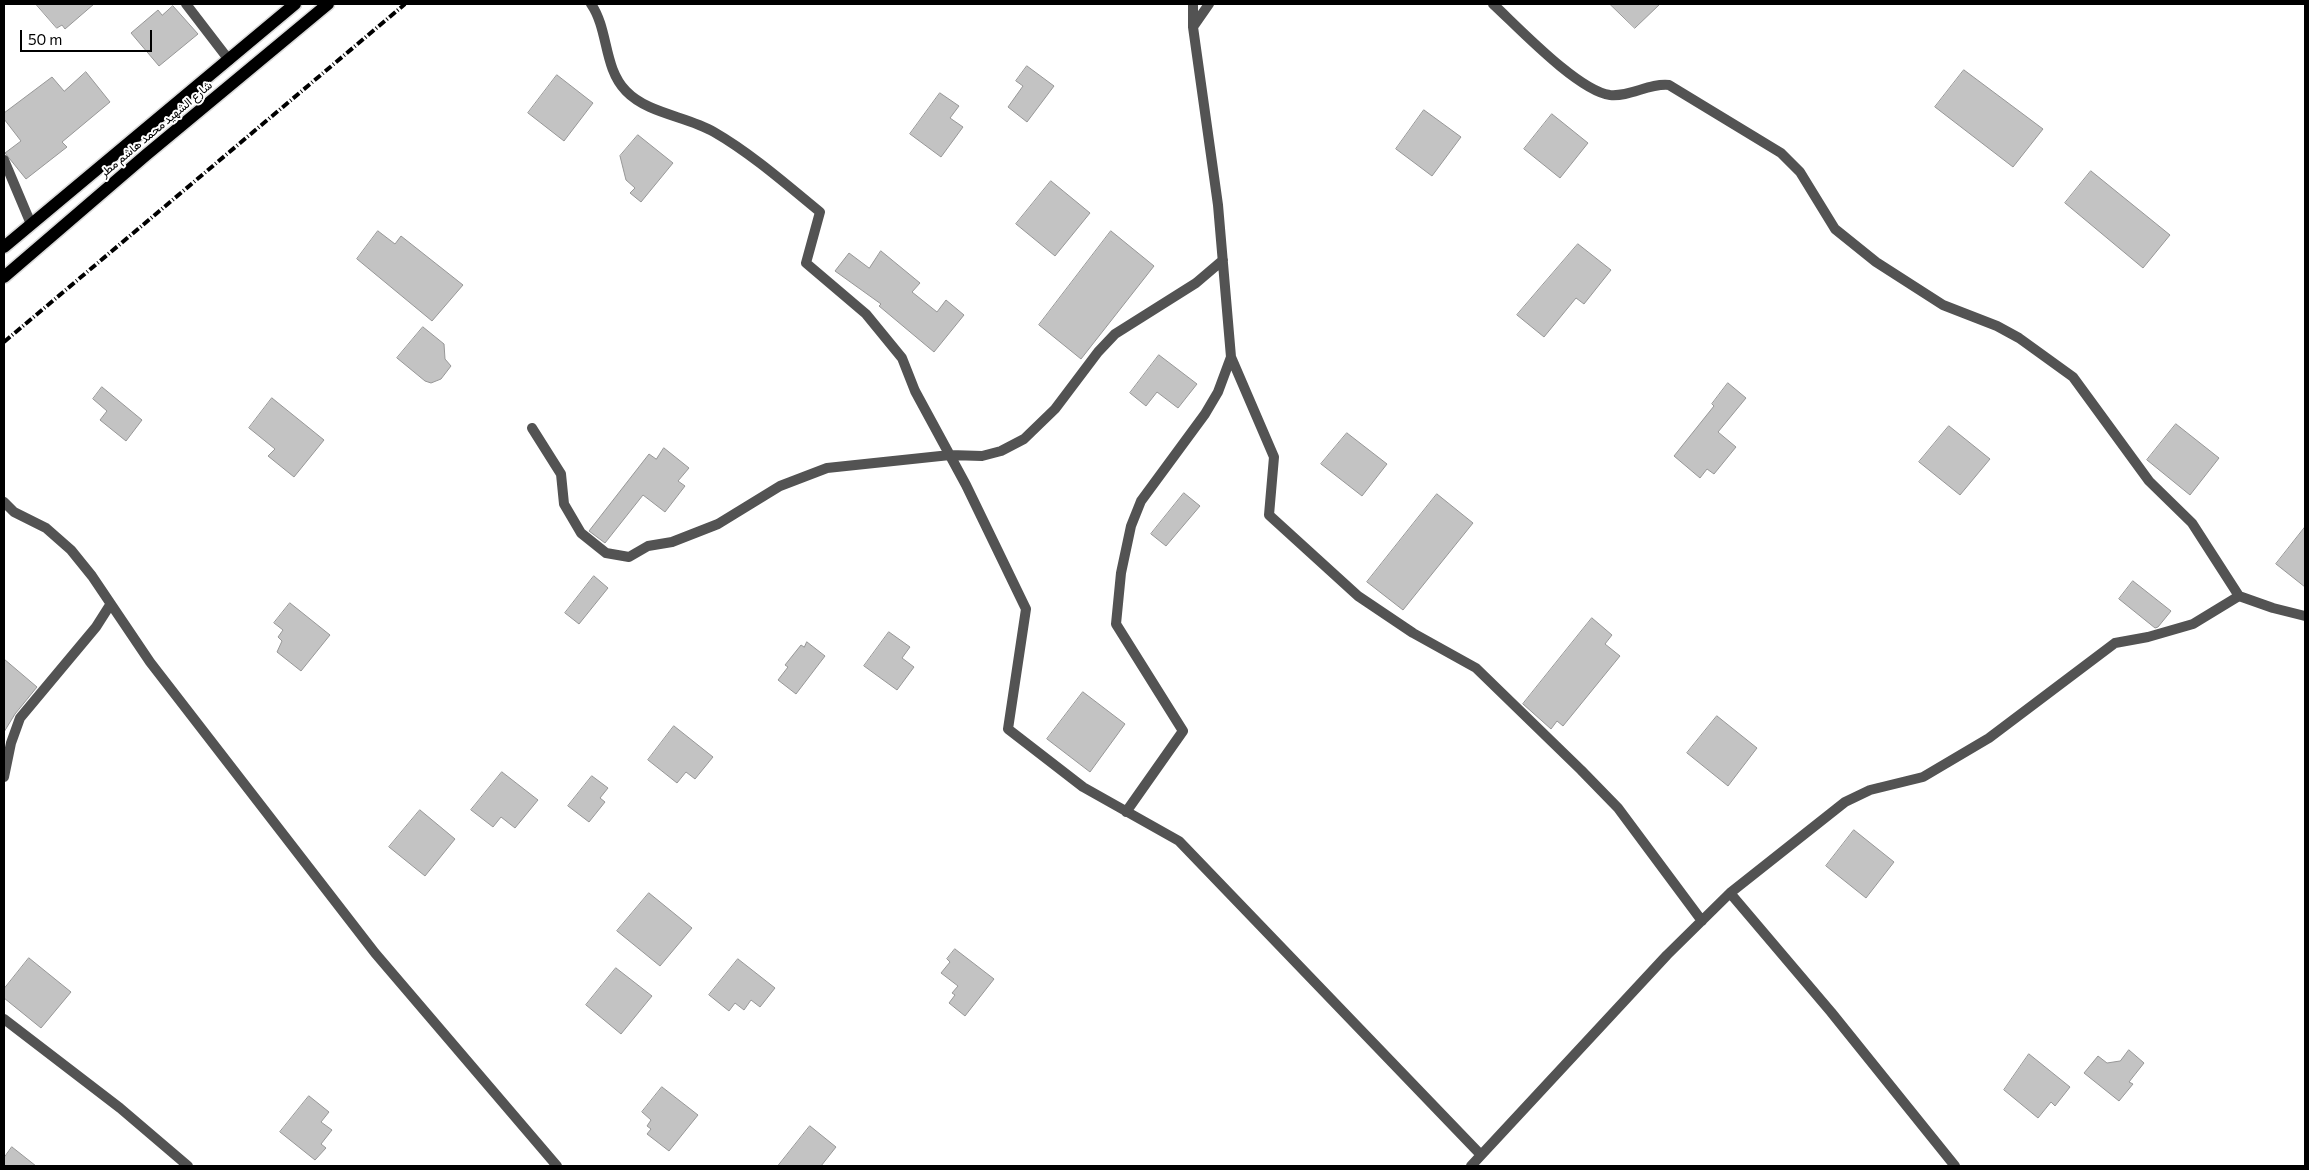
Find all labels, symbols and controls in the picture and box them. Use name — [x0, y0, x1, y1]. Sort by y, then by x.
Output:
scale bar — [22, 20, 155, 52]
text: 50 m — [28, 30, 62, 48]
street label: شارع الشهيد محمد هاشم مطر — [97, 78, 215, 180]

